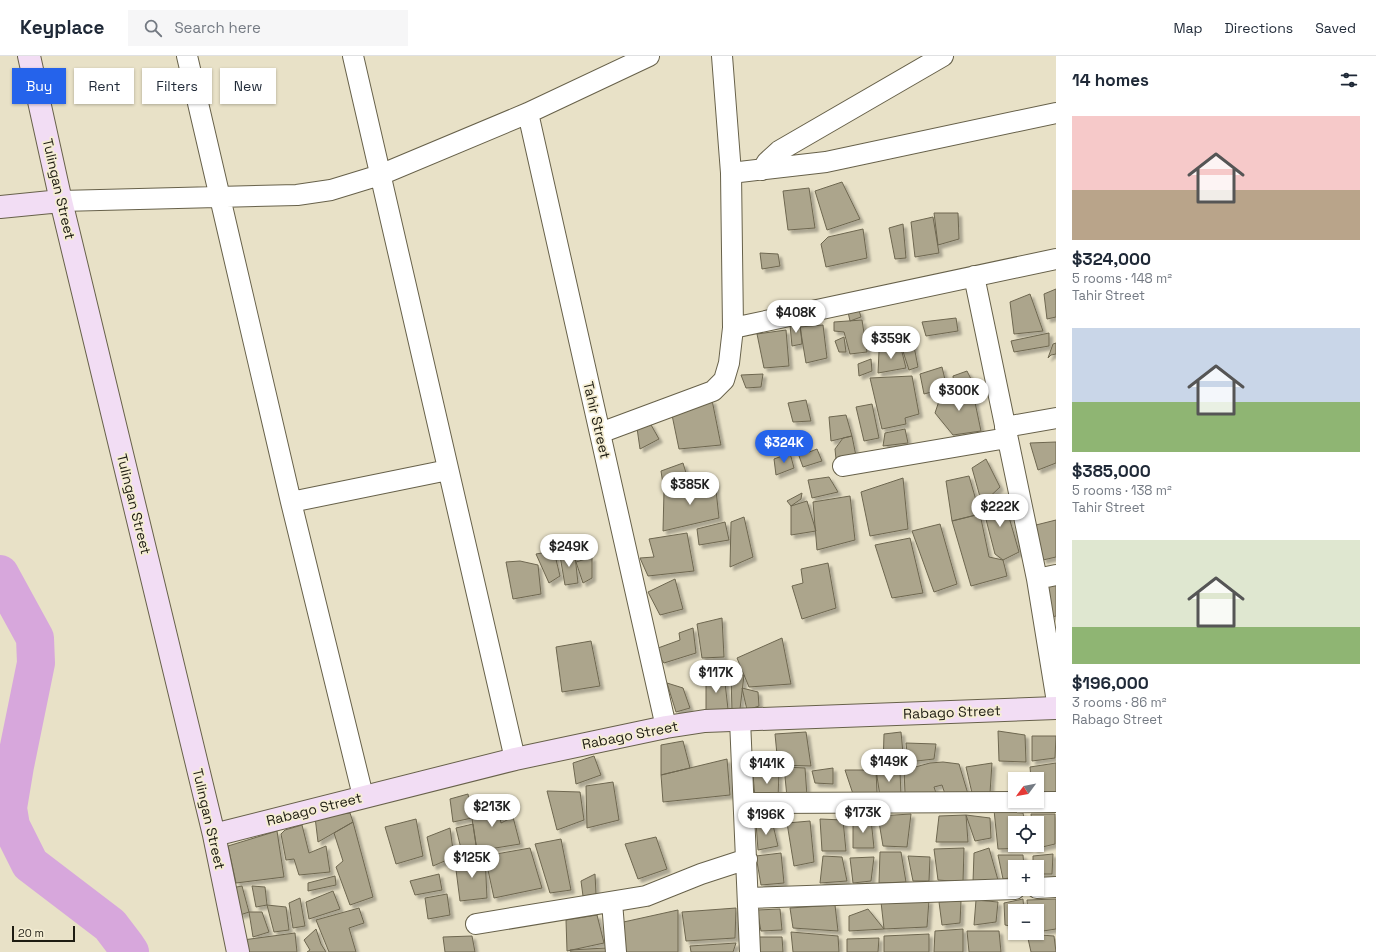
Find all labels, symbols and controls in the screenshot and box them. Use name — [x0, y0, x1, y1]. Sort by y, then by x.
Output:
search box — [128, 10, 408, 46]
text: Keyplace — [20, 15, 104, 40]
icon: search — [142, 17, 164, 39]
text: Search here — [174, 18, 261, 37]
text: Map — [1173, 19, 1203, 37]
text: Directions — [1225, 19, 1293, 37]
text: Saved — [1315, 19, 1356, 37]
chip: Buy — [12, 68, 66, 104]
chip: Rent — [74, 68, 134, 104]
chip: Filters — [142, 68, 212, 104]
chip: New — [220, 68, 276, 104]
text: 14 homes — [1072, 69, 1149, 91]
icon: filters — [1338, 69, 1360, 91]
street label: Tulingan Street — [39, 137, 79, 241]
icon: home — [1180, 142, 1252, 214]
text: $324,000 — [1072, 248, 1151, 270]
text: 5 rooms · 148 m² — [1072, 270, 1172, 287]
text: Tahir Street — [1072, 287, 1145, 304]
pin: $408K — [768, 300, 824, 334]
text: $408K — [776, 304, 816, 321]
pin: $359K — [863, 326, 919, 360]
text: $359K — [871, 330, 911, 347]
icon: home — [1180, 354, 1252, 426]
pin: $300K — [931, 378, 987, 412]
street label: Tahir Street — [579, 380, 615, 460]
text: $300K — [939, 382, 979, 399]
pin: $324K — [756, 430, 812, 464]
text: $324K — [764, 434, 804, 451]
street label: Tulingan Street — [113, 452, 155, 556]
text: $385,000 — [1072, 460, 1151, 482]
pin: $385K — [662, 472, 718, 506]
text: $385K — [670, 476, 710, 493]
text: 5 rooms · 138 m² — [1072, 482, 1172, 499]
pin: $222K — [972, 494, 1028, 528]
text: $222K — [980, 498, 1020, 515]
text: Tahir Street — [1072, 499, 1145, 516]
pin: $249K — [541, 534, 597, 568]
text: $249K — [549, 538, 589, 555]
icon: home — [1180, 566, 1252, 638]
pin: $117K — [688, 660, 744, 694]
text: $117K — [699, 664, 733, 681]
text: $196,000 — [1072, 672, 1149, 694]
text: 3 rooms · 86 m² — [1072, 694, 1166, 711]
street label: Rabago Street — [903, 701, 1001, 723]
text: Rabago Street — [1072, 711, 1163, 728]
street label: Rabago Street — [580, 717, 680, 753]
pin: $149K — [861, 749, 917, 783]
pin: $141K — [739, 751, 795, 785]
text: $149K — [870, 753, 908, 770]
text: $141K — [749, 755, 785, 772]
street label: Tulingan Street — [189, 767, 229, 871]
north arrow — [1008, 772, 1044, 808]
map controls — [1008, 772, 1044, 940]
street label: Rabago Street — [264, 788, 364, 830]
pin: $213K — [464, 794, 520, 828]
text: $213K — [473, 798, 511, 815]
pin: $173K — [835, 800, 891, 834]
pin: $196K — [738, 802, 794, 836]
text: $173K — [845, 804, 882, 821]
text: $196K — [747, 806, 785, 823]
button: locate — [1008, 816, 1044, 852]
pin: $125K — [444, 845, 500, 879]
text: $125K — [453, 849, 491, 866]
button: + — [1008, 860, 1044, 896]
button: − — [1008, 904, 1044, 940]
scale bar — [12, 924, 75, 943]
text: 20 m — [18, 926, 44, 940]

